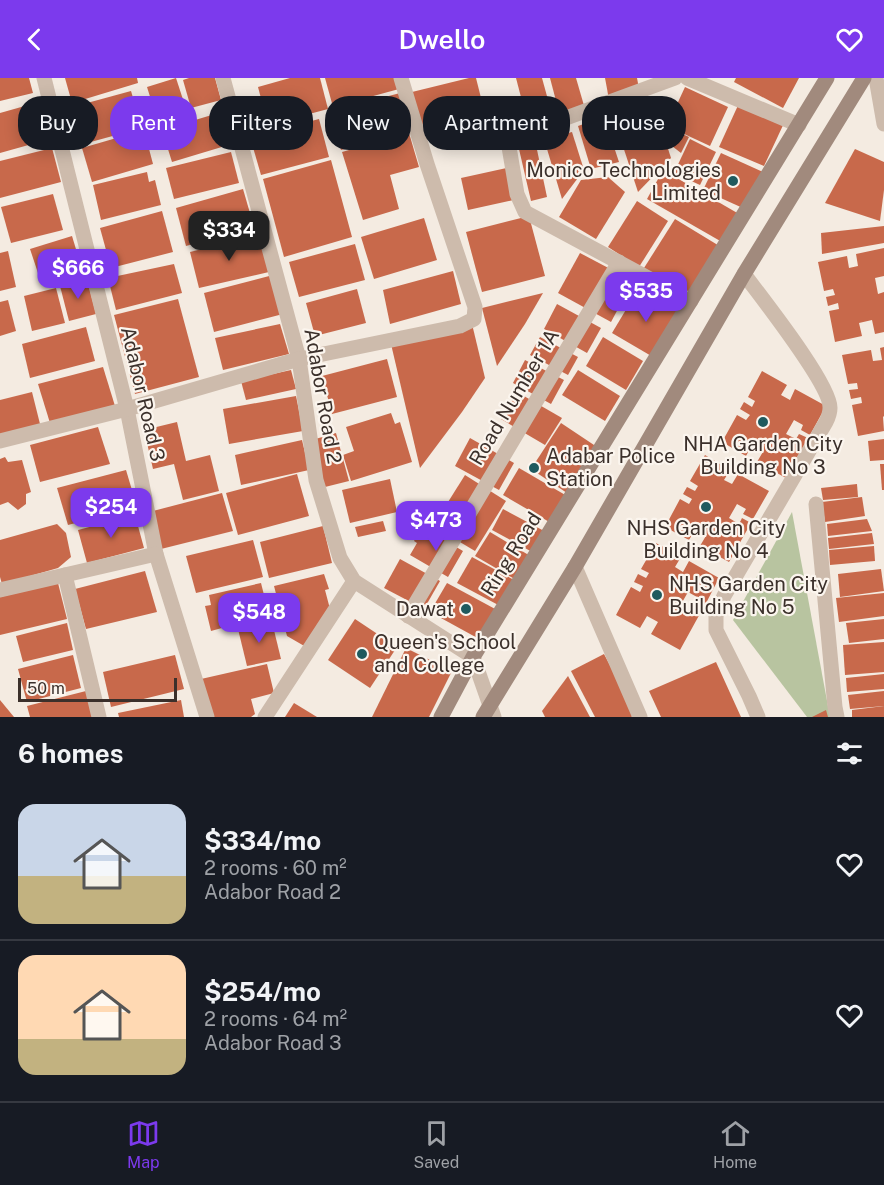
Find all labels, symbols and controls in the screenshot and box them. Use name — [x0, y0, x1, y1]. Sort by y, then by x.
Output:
icon: back — [18, 23, 51, 56]
text: Dwello — [399, 23, 485, 55]
icon: heart — [833, 23, 866, 56]
chip: Buy — [18, 96, 98, 150]
chip: Rent — [110, 96, 197, 150]
chip: Filters — [209, 96, 313, 150]
chip: New — [325, 96, 411, 150]
chip: Apartment — [423, 96, 570, 150]
chip: House — [582, 96, 686, 150]
place label: Monico Technologies Limited — [526, 158, 721, 205]
marker: Monico Technologies Limited — [726, 174, 740, 188]
pin: $334 — [193, 211, 265, 262]
text: $334 — [202, 218, 256, 242]
pin: $666 — [42, 249, 114, 300]
text: $666 — [51, 256, 105, 280]
pin: $535 — [610, 272, 682, 323]
text: $535 — [619, 279, 673, 303]
street label: Adabor Road 3 — [116, 324, 170, 464]
street label: Road Number 1A — [464, 325, 564, 469]
street label: Adabor Road 2 — [299, 326, 347, 466]
marker: NHA Garden City Building No 3 — [756, 415, 770, 429]
place label: NHA Garden City Building No 3 — [683, 432, 843, 479]
place label: Adabar Police Station — [546, 444, 675, 491]
marker: Adabar Police Station — [527, 461, 541, 475]
pin: $254 — [75, 488, 147, 539]
text: $254 — [85, 495, 137, 519]
marker: NHS Garden City Building No 4 — [699, 500, 713, 514]
pin: $473 — [400, 501, 472, 552]
street label: Ring Road — [476, 507, 546, 601]
text: $473 — [410, 508, 462, 532]
place label: NHS Garden City Building No 4 — [627, 516, 786, 563]
place label: NHS Garden City Building No 5 — [669, 572, 828, 619]
marker: NHS Garden City Building No 5 — [650, 588, 664, 602]
pin: $548 — [223, 593, 295, 644]
place label: Dawat — [396, 597, 454, 621]
text: $548 — [232, 600, 286, 624]
marker: Dawat — [459, 602, 473, 616]
place label: Queen's School and College — [374, 630, 516, 677]
marker: Queen's School and College — [355, 647, 369, 661]
scale bar — [18, 675, 177, 702]
text: 50 m — [27, 679, 65, 698]
icon: filters — [833, 737, 866, 770]
text: 6 homes — [18, 738, 123, 769]
text: $334/mo — [204, 825, 321, 856]
icon: home — [66, 828, 138, 900]
icon: heart — [833, 848, 866, 881]
text: 2 rooms · 60 m² — [204, 856, 347, 880]
text: Adabor Road 2 — [204, 880, 341, 904]
text: $254/mo — [204, 976, 321, 1007]
icon: home — [66, 979, 138, 1051]
icon: heart — [833, 999, 866, 1032]
text: 2 rooms · 64 m² — [204, 1007, 347, 1031]
text: Adabor Road 3 — [204, 1031, 342, 1055]
tab: Map — [127, 1117, 160, 1172]
tab: Saved — [414, 1117, 459, 1172]
tab: Home — [713, 1117, 757, 1172]

